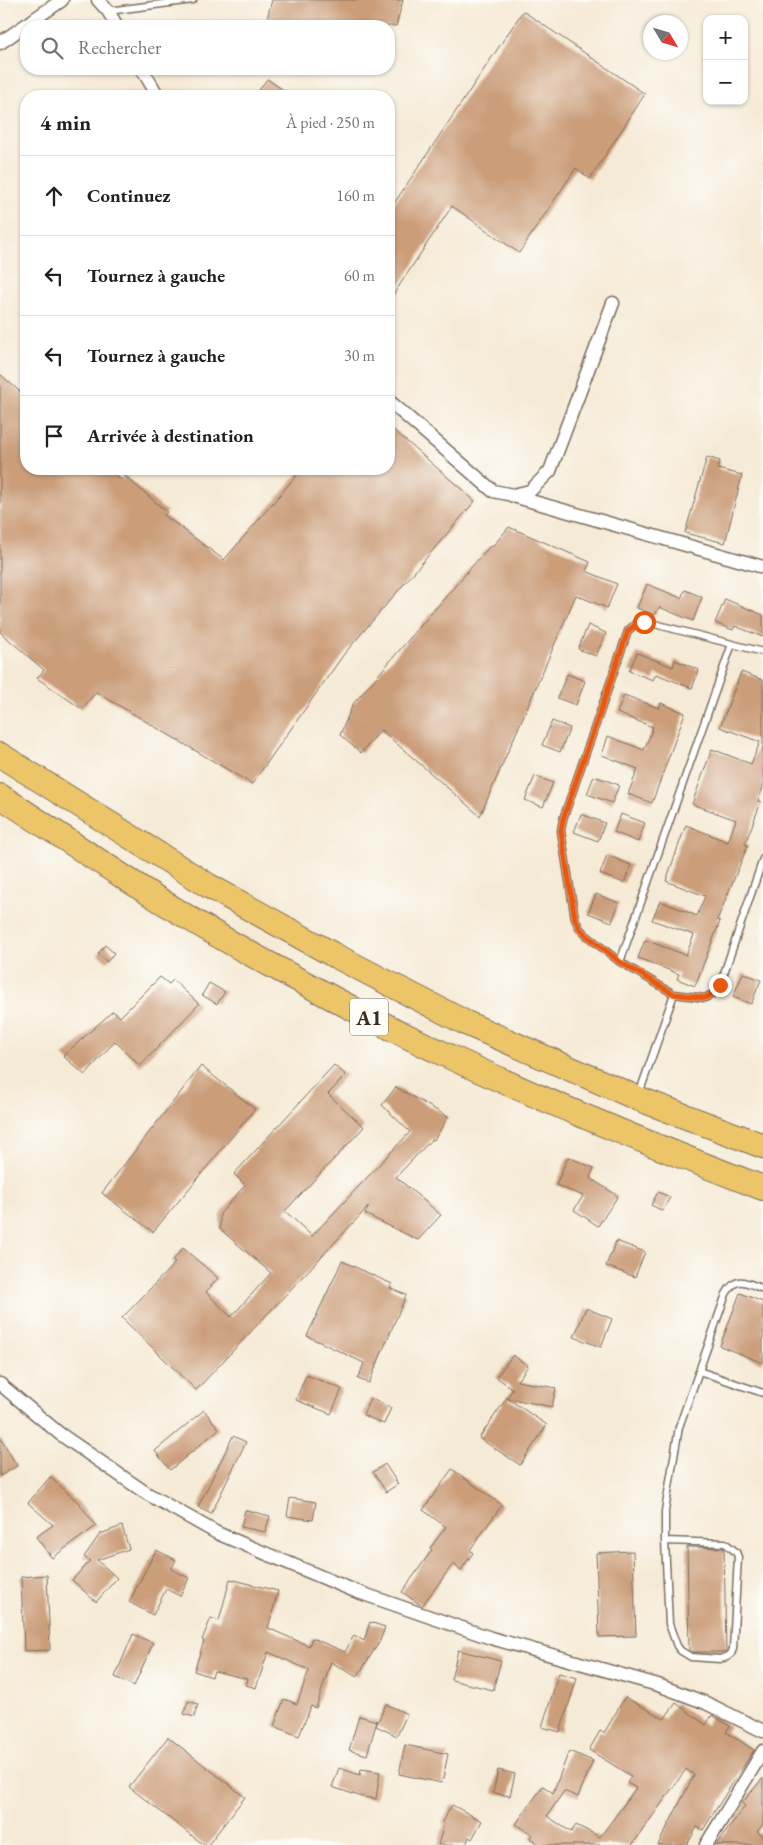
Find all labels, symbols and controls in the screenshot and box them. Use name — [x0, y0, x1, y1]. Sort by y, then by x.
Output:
north arrow — [643, 15, 688, 60]
map controls — [703, 15, 748, 105]
button: + — [703, 15, 748, 60]
search box — [20, 20, 395, 75]
icon: search — [38, 34, 66, 62]
text: Rechercher — [78, 35, 161, 60]
button: − — [703, 60, 748, 105]
text: 4 min — [40, 109, 91, 136]
text: À pied · 250 m — [286, 112, 375, 133]
icon: ahead — [40, 182, 68, 210]
text: Continuez — [87, 183, 171, 208]
text: 160 m — [336, 185, 375, 206]
icon: left — [40, 262, 68, 290]
text: Tournez à gauche — [87, 263, 225, 288]
text: 60 m — [344, 265, 375, 286]
icon: left — [40, 342, 68, 370]
text: Tournez à gauche — [87, 343, 225, 368]
text: 30 m — [344, 345, 375, 366]
icon: arrive — [40, 422, 68, 450]
text: Arrivée à destination — [87, 423, 254, 448]
route start — [633, 611, 656, 634]
route end — [709, 974, 732, 997]
road number: A1 — [350, 999, 388, 1036]

